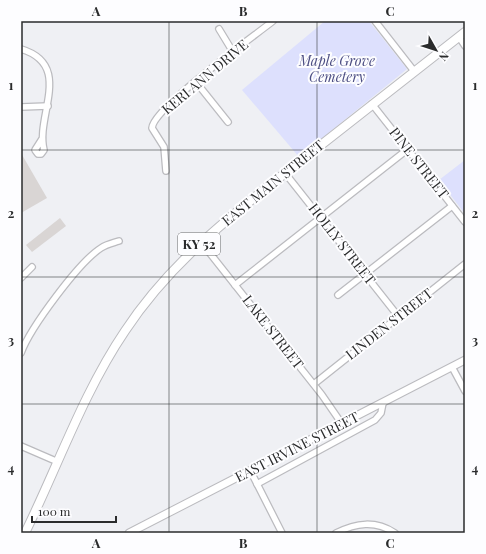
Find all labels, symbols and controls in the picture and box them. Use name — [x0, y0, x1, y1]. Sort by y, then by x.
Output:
text: A — [91, 2, 101, 19]
text: B — [239, 2, 248, 19]
text: C — [385, 2, 395, 19]
north arrow — [416, 30, 456, 70]
street label: KERI ANN DRIVE — [157, 35, 252, 118]
text: N — [436, 49, 452, 64]
park label: Maple Grove Cemetery — [298, 51, 375, 86]
text: 1 — [9, 76, 14, 93]
text: 1 — [473, 76, 478, 93]
street label: PINE STREET — [385, 123, 454, 203]
street label: EAST MAIN STREET — [217, 135, 328, 230]
street label: HOLLY STREET — [305, 199, 380, 289]
text: 2 — [8, 204, 15, 221]
text: 2 — [472, 204, 479, 221]
road number: KY 52 — [178, 233, 220, 255]
street label: LINDEN STREET — [341, 283, 436, 364]
street label: LAKE STREET — [239, 291, 308, 373]
text: 3 — [8, 331, 14, 348]
text: 3 — [472, 331, 478, 348]
street label: EAST IRVINE STREET — [232, 407, 362, 486]
text: 4 — [8, 459, 15, 476]
text: 4 — [472, 459, 479, 476]
scale bar — [32, 498, 116, 524]
text: 100 m — [38, 503, 71, 519]
text: A — [91, 534, 101, 551]
text: B — [239, 534, 248, 551]
text: C — [385, 534, 395, 551]

